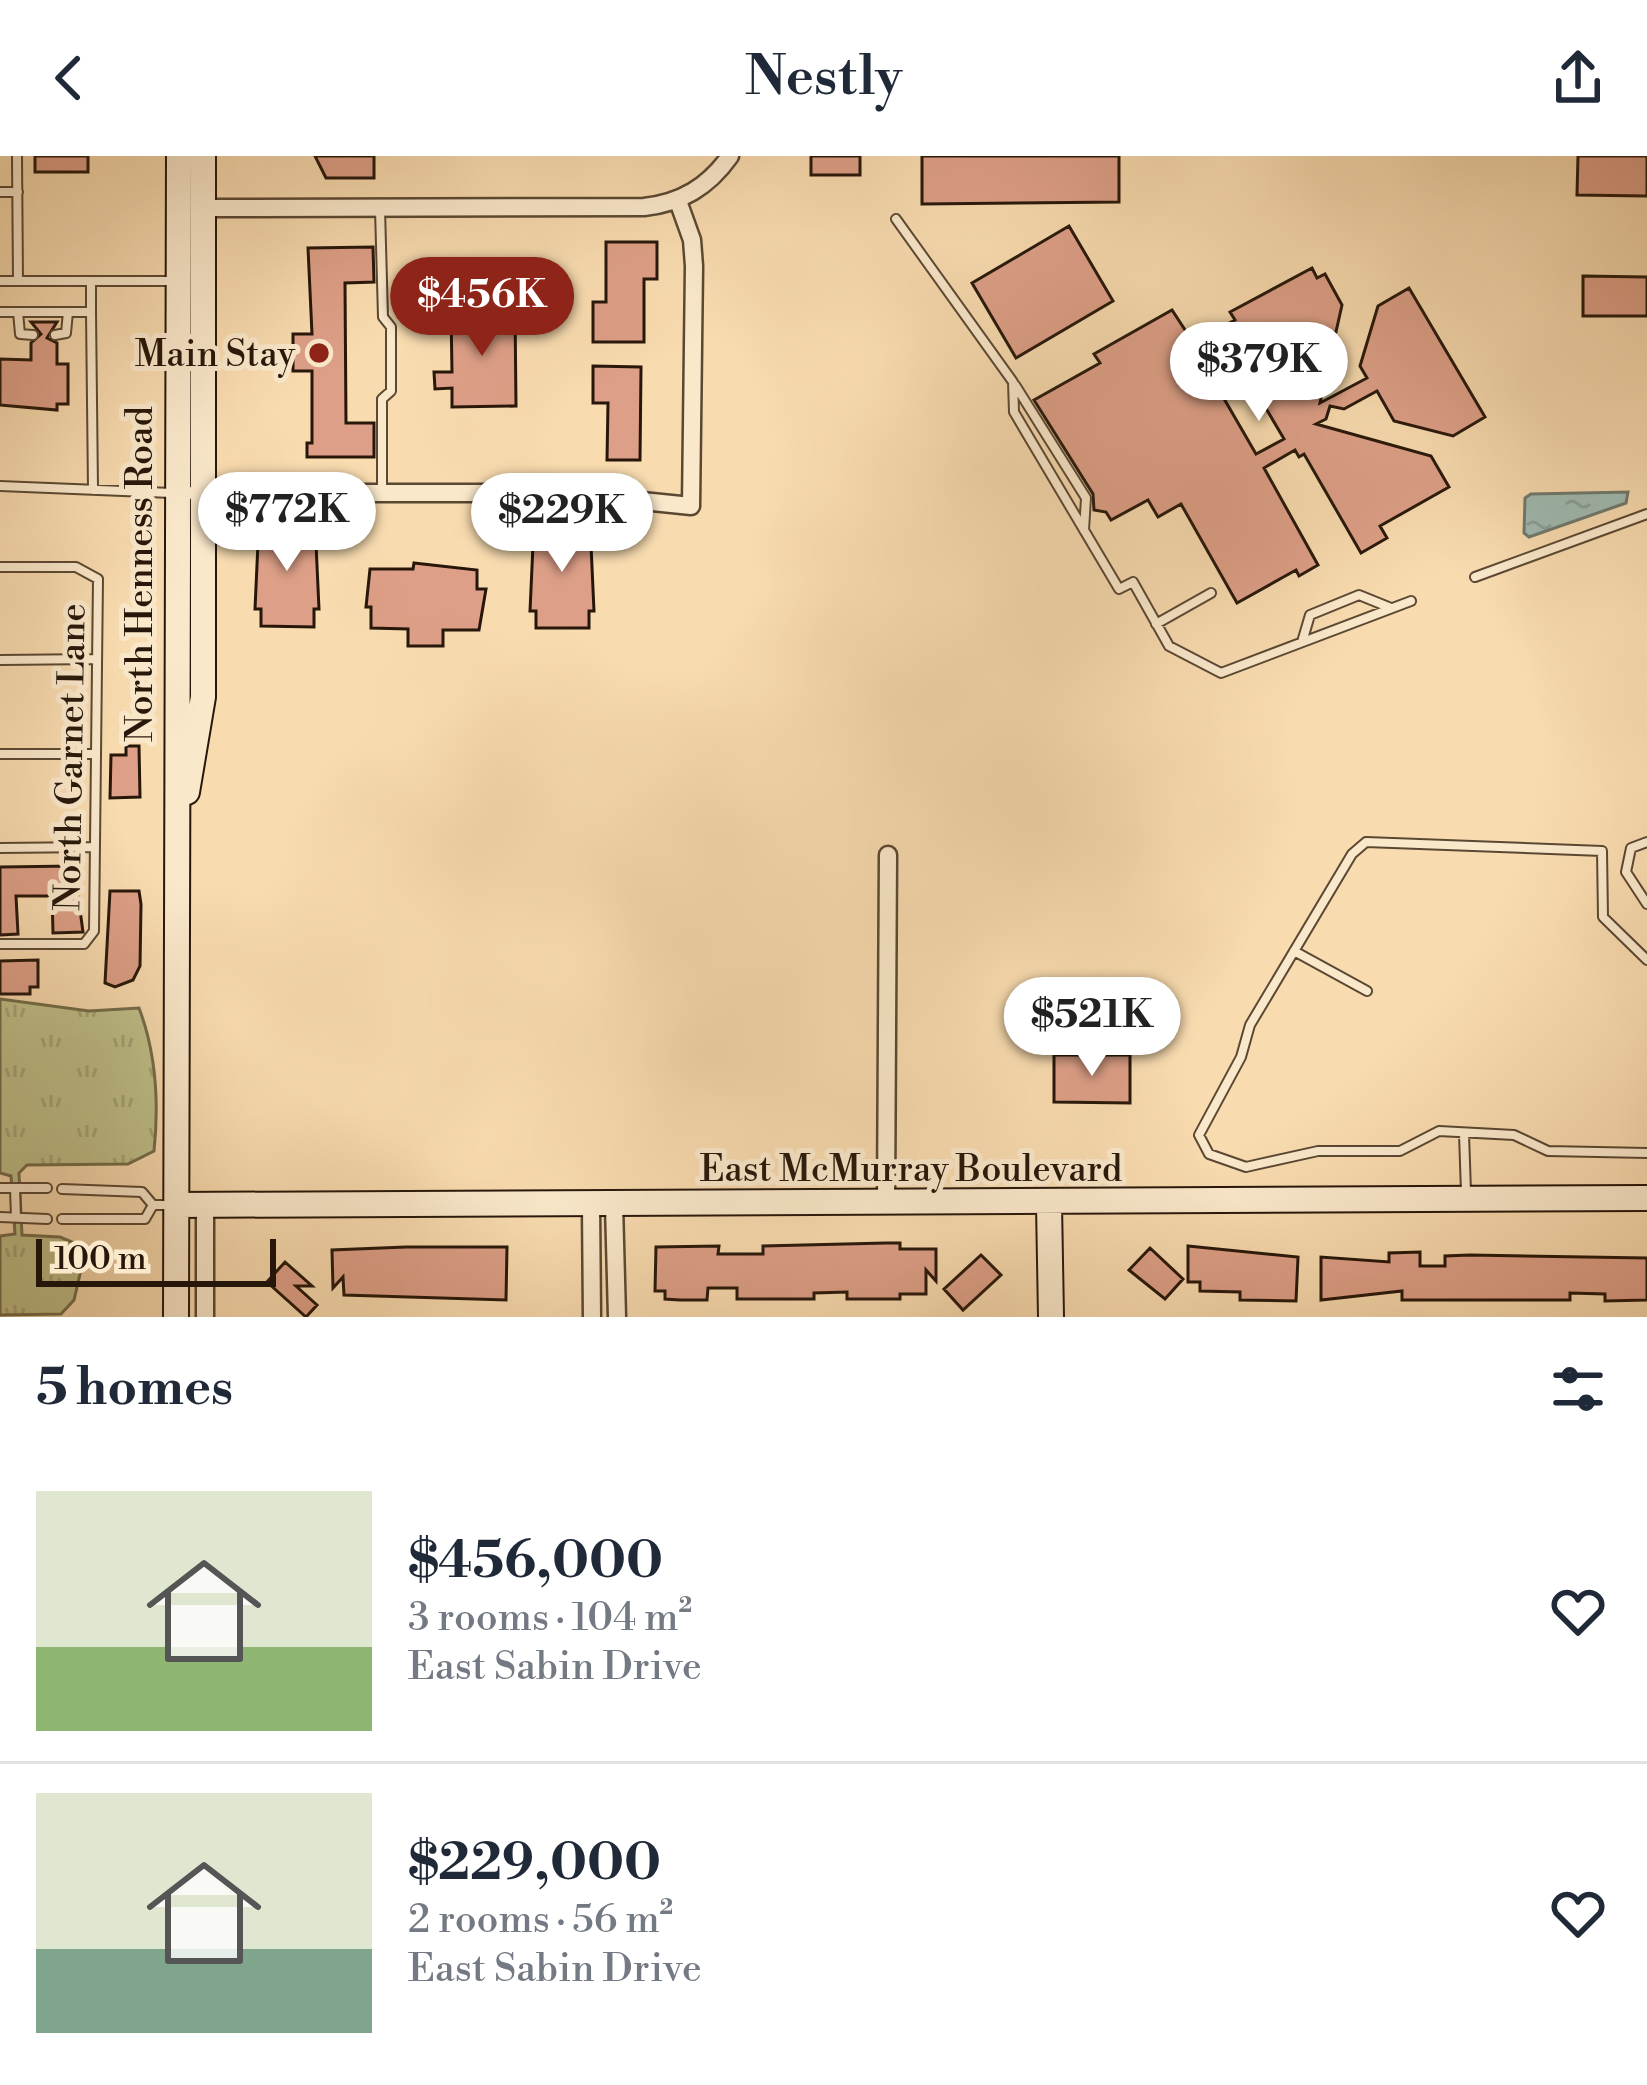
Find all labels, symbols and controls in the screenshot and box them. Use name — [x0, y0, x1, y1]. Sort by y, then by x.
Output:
text: Nestly — [745, 44, 902, 112]
icon: back — [36, 45, 102, 111]
icon: share — [1545, 45, 1611, 111]
pin: $456K — [398, 257, 566, 359]
text: $456K — [417, 271, 547, 320]
pin: $379K — [1175, 322, 1343, 424]
place label: Main Stay — [135, 333, 296, 378]
text: $379K — [1197, 336, 1321, 385]
marker: Main Stay — [306, 340, 332, 366]
street label: North Henness Road — [119, 406, 164, 742]
pin: $772K — [203, 472, 371, 574]
pin: $229K — [478, 473, 646, 575]
text: $772K — [225, 486, 349, 535]
text: $229K — [498, 487, 626, 536]
street label: North Garnet Lane — [46, 603, 97, 911]
pin: $521K — [1008, 977, 1176, 1079]
text: $521K — [1031, 991, 1153, 1040]
street label: East McMurray Boulevard — [700, 1148, 1123, 1193]
scale bar — [36, 1233, 276, 1286]
text: 100 m — [54, 1239, 147, 1280]
icon: filters — [1545, 1356, 1611, 1422]
text: 5 homes — [36, 1357, 233, 1421]
text: $456,000 — [408, 1530, 663, 1594]
icon: home — [132, 1539, 276, 1683]
icon: heart — [1545, 1578, 1611, 1644]
text: 3 rooms · 104 m² — [408, 1594, 692, 1643]
text: East Sabin Drive — [408, 1643, 702, 1692]
text: $229,000 — [408, 1832, 661, 1896]
icon: home — [132, 1841, 276, 1985]
icon: heart — [1545, 1880, 1611, 1946]
text: 2 rooms · 56 m² — [408, 1896, 673, 1945]
text: East Sabin Drive — [408, 1945, 702, 1994]

